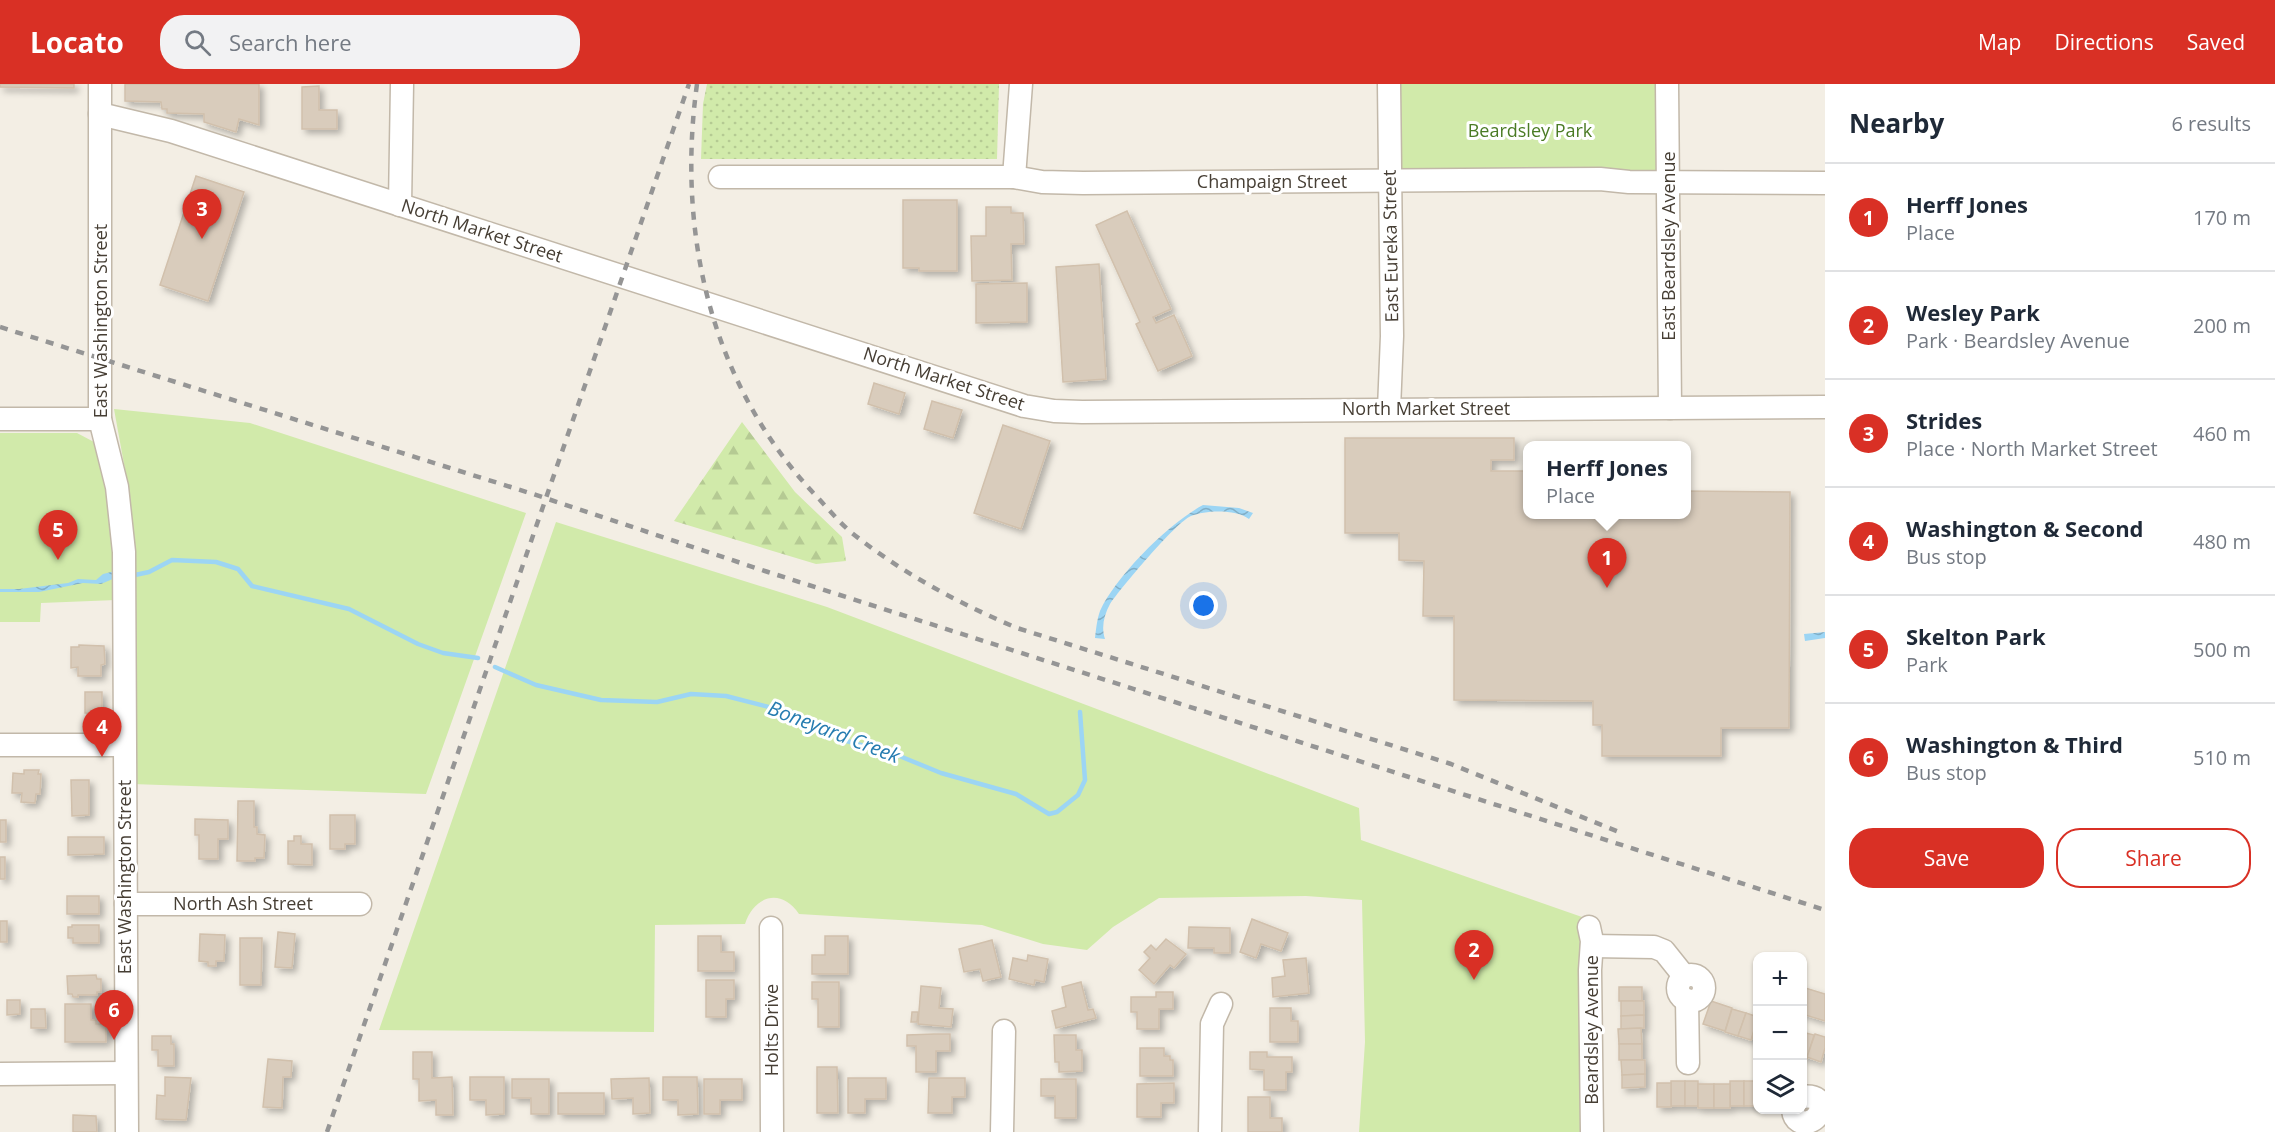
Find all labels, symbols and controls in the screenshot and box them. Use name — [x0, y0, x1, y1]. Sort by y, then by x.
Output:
search box — [160, 15, 580, 69]
text: Locato — [30, 23, 124, 61]
icon: search — [181, 26, 214, 59]
text: Search here — [229, 27, 352, 57]
text: Map — [1978, 28, 2021, 56]
text: Directions — [2054, 28, 2154, 56]
text: Saved — [2187, 28, 2245, 56]
text: Nearby — [1849, 105, 1944, 141]
text: 6 results — [2171, 110, 2251, 137]
park label: Beardsley Park — [1468, 118, 1593, 142]
street label: East Beardsley Avenue — [1656, 151, 1680, 341]
street label: Champaign Street — [1197, 169, 1347, 193]
street label: East Eureka Street — [1377, 170, 1403, 323]
text: Herff Jones — [1906, 189, 2028, 219]
pin: 3 — [182, 190, 222, 239]
street label: North Market Street — [399, 193, 566, 267]
text: 1 — [1863, 204, 1874, 231]
text: 170 m — [2193, 204, 2251, 231]
text: Place — [1906, 219, 1955, 246]
street label: East Washington Street — [88, 224, 112, 418]
text: Wesley Park — [1906, 297, 2040, 327]
text: 2 — [1863, 312, 1874, 339]
text: 200 m — [2193, 312, 2251, 339]
text: Park · Beardsley Avenue — [1906, 327, 2130, 354]
street label: North Market Street — [861, 341, 1028, 415]
street label: North Market Street — [1342, 396, 1510, 420]
text: Strides — [1906, 405, 1982, 435]
text: 3 — [1863, 420, 1874, 447]
text: 460 m — [2193, 420, 2251, 447]
text: Place · North Market Street — [1906, 435, 2158, 462]
popup — [1523, 441, 1691, 519]
text: Herff Jones — [1546, 452, 1668, 482]
text: Place — [1546, 482, 1595, 509]
pin: 5 — [38, 510, 78, 560]
text: Washington & Second — [1906, 513, 2144, 543]
text: 4 — [1863, 528, 1874, 555]
text: 480 m — [2193, 528, 2251, 555]
pin: 1 — [1588, 538, 1626, 588]
text: Bus stop — [1906, 543, 1987, 570]
your location — [1189, 591, 1218, 620]
text: Skelton Park — [1906, 621, 2046, 651]
text: 5 — [1863, 636, 1874, 663]
text: 500 m — [2193, 636, 2251, 663]
text: Park — [1906, 651, 1948, 678]
water label: Boneyard Creek — [764, 694, 905, 770]
pin: 4 — [82, 708, 122, 757]
text: Washington & Third — [1906, 729, 2123, 759]
text: 6 — [1863, 744, 1874, 771]
text: 510 m — [2193, 744, 2251, 771]
text: Bus stop — [1906, 759, 1987, 786]
street label: East Washington Street — [112, 780, 136, 974]
button: Save — [1849, 828, 2044, 888]
button: Share — [2056, 828, 2251, 888]
street label: North Ash Street — [173, 891, 313, 915]
pin: 2 — [1454, 930, 1494, 980]
map controls — [1753, 952, 1807, 1114]
button: + — [1753, 952, 1807, 1006]
street label: Beardsley Avenue — [1579, 955, 1603, 1105]
street label: Holts Drive — [759, 984, 783, 1076]
pin: 6 — [94, 990, 134, 1040]
button: − — [1753, 1006, 1807, 1060]
button: layers — [1753, 1060, 1807, 1114]

